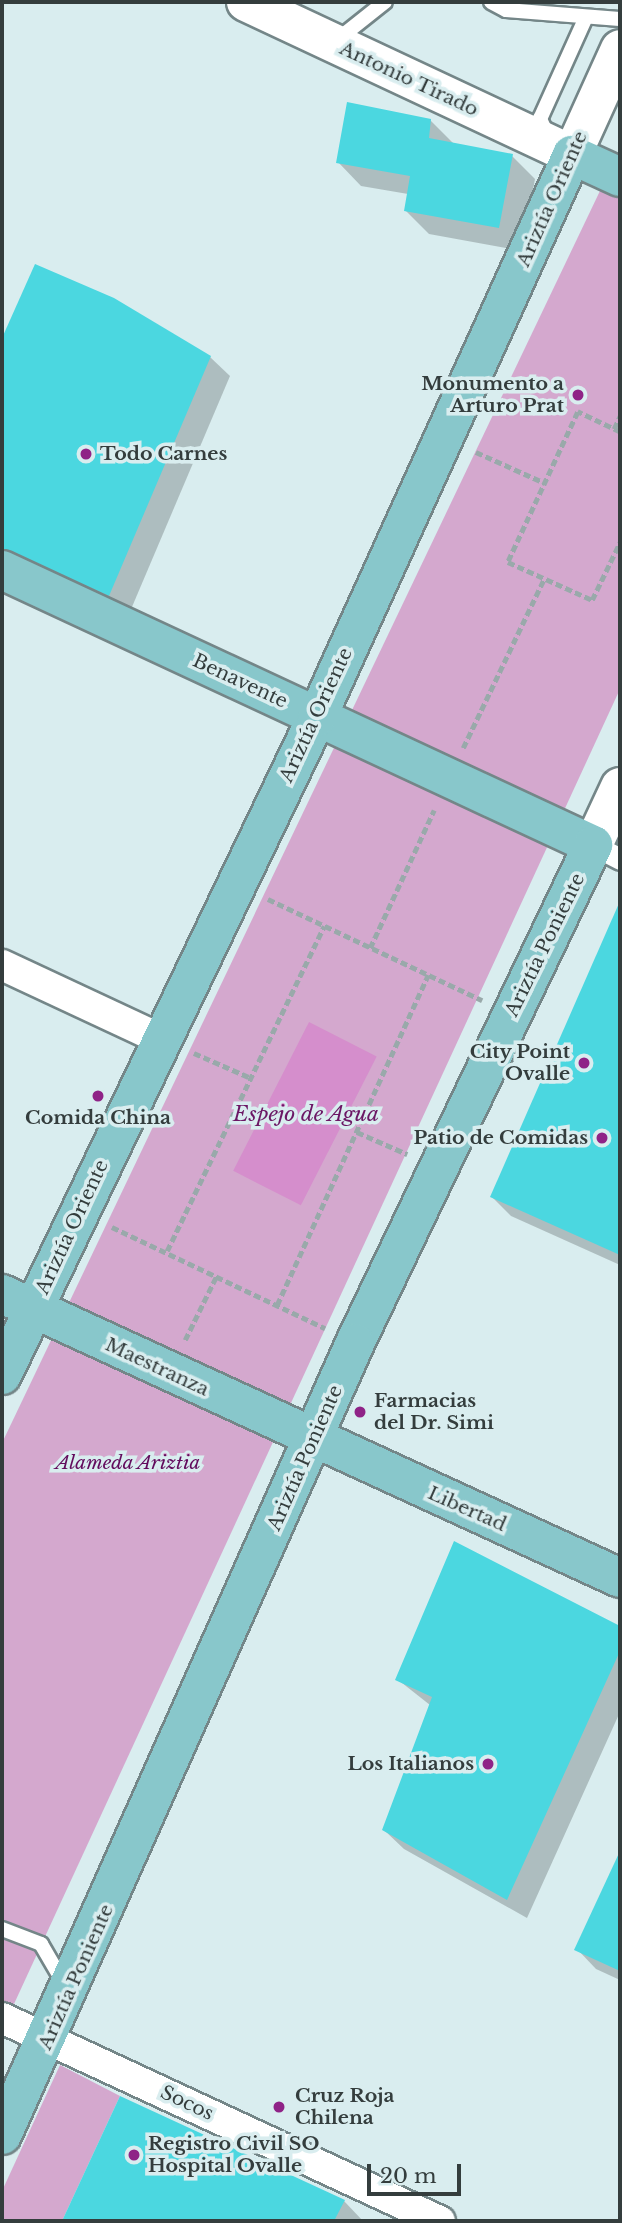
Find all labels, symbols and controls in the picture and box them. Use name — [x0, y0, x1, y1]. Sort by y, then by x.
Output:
street label: Antonio Tirado — [336, 37, 482, 121]
street label: Ariztía Oriente — [512, 128, 592, 270]
place label: Monumento a Arturo Prat — [421, 373, 564, 417]
marker: Monumento a Arturo Prat — [570, 387, 586, 403]
place label: Todo Carnes — [100, 443, 227, 465]
marker: Todo Carnes — [78, 446, 94, 462]
street label: Ariztía Oriente — [275, 644, 357, 786]
street label: Benavente — [189, 649, 291, 713]
street label: Ariztía Poniente — [500, 869, 590, 1021]
place label: City Point Ovalle — [469, 1041, 570, 1085]
marker: City Point Ovalle — [576, 1055, 592, 1071]
marker: Comida China — [90, 1088, 106, 1104]
water label: Espejo de Agua — [233, 1101, 379, 1127]
place label: Comida China — [25, 1107, 171, 1129]
place label: Patio de Comidas — [414, 1127, 588, 1149]
marker: Patio de Comidas — [594, 1130, 610, 1146]
street label: Ariztía Oriente — [31, 1156, 113, 1298]
street label: Maestranza — [102, 1333, 212, 1401]
street label: Ariztía Poniente — [263, 1382, 347, 1534]
place label: Farmacias del Dr. Simi — [374, 1390, 494, 1434]
marker: Farmacias del Dr. Simi — [352, 1404, 368, 1420]
park label: Alameda Ariztia — [55, 1452, 201, 1474]
street label: Libertad — [424, 1482, 510, 1536]
place label: Los Italianos — [347, 1753, 474, 1775]
marker: Los Italianos — [480, 1756, 496, 1772]
street label: Ariztía Poniente — [34, 1901, 118, 2053]
street label: Socos — [157, 2081, 217, 2125]
place label: Cruz Roja Chilena — [295, 2085, 394, 2129]
marker: Cruz Roja Chilena — [269, 2097, 289, 2117]
place label: Registro Civil SO Hospital Ovalle — [148, 2133, 319, 2177]
marker: Registro Civil SO Hospital Ovalle — [126, 2147, 142, 2163]
scale bar — [370, 2150, 464, 2194]
text: 20 m — [380, 2163, 437, 2189]

